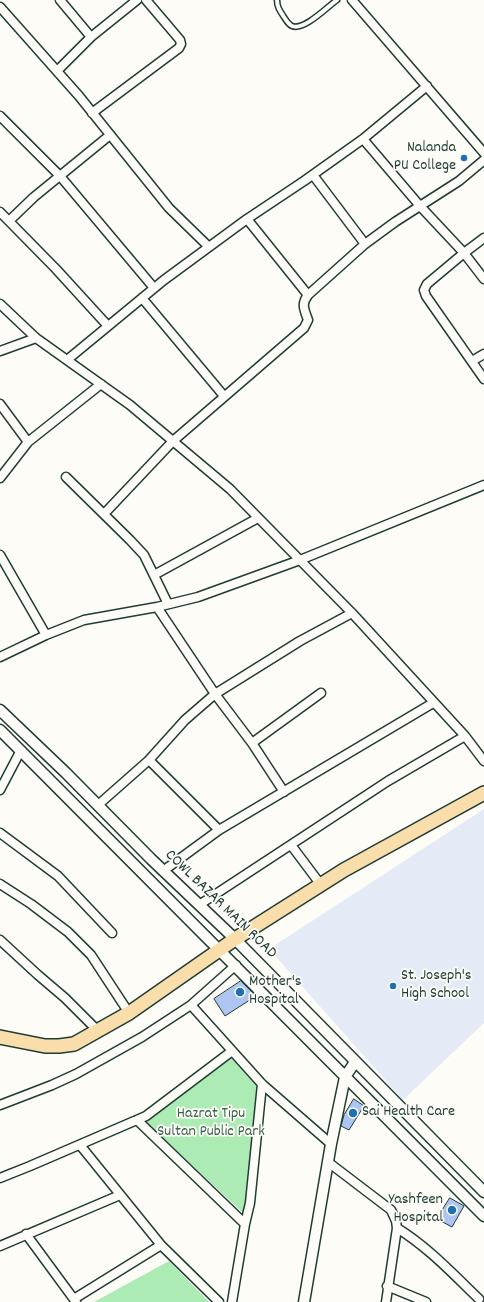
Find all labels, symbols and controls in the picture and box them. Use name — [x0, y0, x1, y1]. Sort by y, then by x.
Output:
place label: Nalanda PU College — [394, 139, 456, 177]
marker: Nalanda PU College — [459, 153, 469, 163]
street label: COWL BAZAR MAIN ROAD — [160, 846, 280, 964]
place label: St. Joseph's High School — [401, 967, 472, 1005]
place label: Mother's Hospital — [249, 973, 302, 1011]
marker: St. Joseph's High School — [388, 981, 398, 991]
marker: Mother's Hospital — [234, 986, 246, 998]
place label: Sai Health Care — [362, 1103, 455, 1123]
park label: Hazrat Tipu Sultan Public Park — [157, 1105, 265, 1143]
marker: Sai Health Care — [347, 1107, 359, 1119]
place label: Yashfeen Hospital — [388, 1191, 443, 1229]
marker: Yashfeen Hospital — [446, 1204, 458, 1216]

